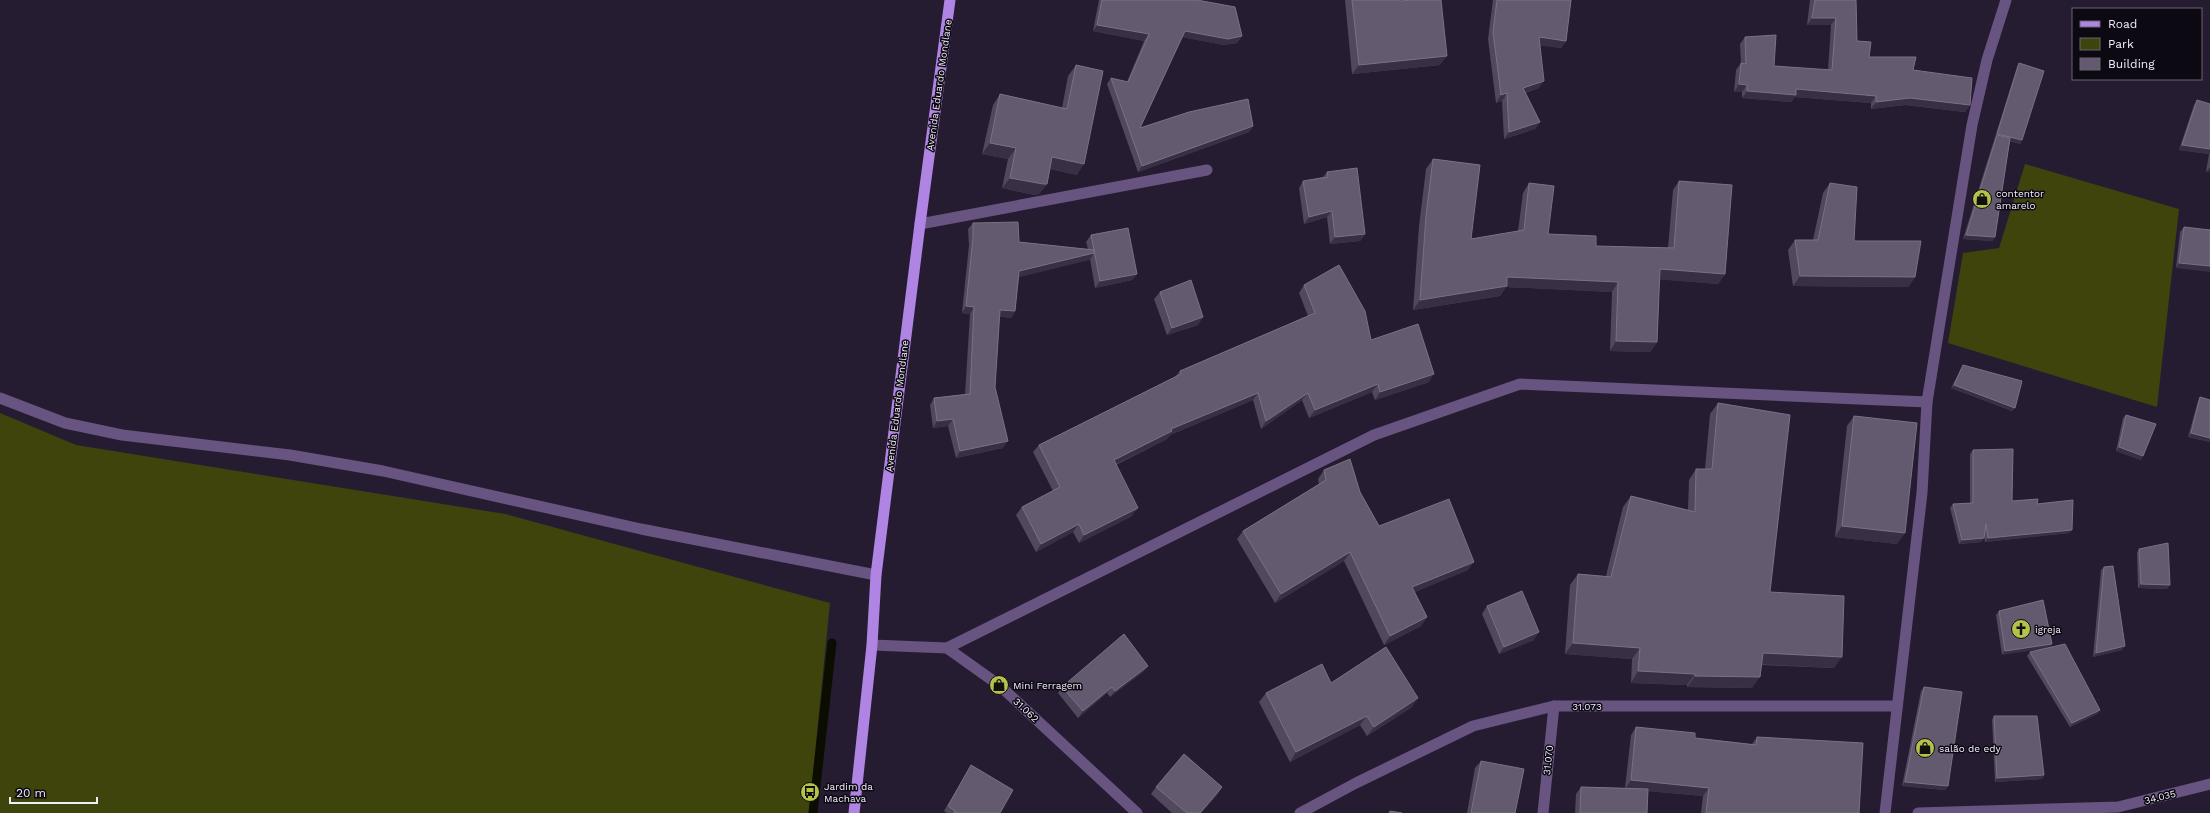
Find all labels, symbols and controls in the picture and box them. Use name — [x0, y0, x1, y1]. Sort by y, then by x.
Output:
legend — [2072, 8, 2202, 80]
text: Road — [2108, 17, 2137, 31]
street label: Avenida Eduardo Mondlane — [924, 18, 954, 151]
text: Park — [2108, 37, 2134, 51]
text: Building — [2108, 57, 2155, 71]
shop icon: contentor amarelo — [1971, 188, 1993, 210]
place label: contentor amarelo — [1996, 188, 2044, 211]
street label: Avenida Eduardo Mondlane — [883, 339, 911, 473]
church icon: igreja — [2010, 618, 2032, 640]
place label: igreja — [2035, 624, 2061, 635]
shop icon: Mini Ferragem — [988, 674, 1010, 696]
place label: Mini Ferragem — [1013, 680, 1082, 691]
street label: 31.062 — [1011, 696, 1041, 724]
street label: 31.073 — [1572, 701, 1602, 712]
shop icon: salão de edy — [1914, 737, 1936, 759]
place label: salão de edy — [1939, 743, 2002, 754]
street label: 31.070 — [1541, 745, 1555, 775]
scale bar — [10, 779, 97, 805]
bus stop icon: Jardim da Machava — [799, 781, 821, 803]
place label: Jardim da Machava — [824, 781, 873, 804]
text: 20 m — [16, 786, 46, 800]
street label: 34.035 — [2143, 788, 2177, 806]

